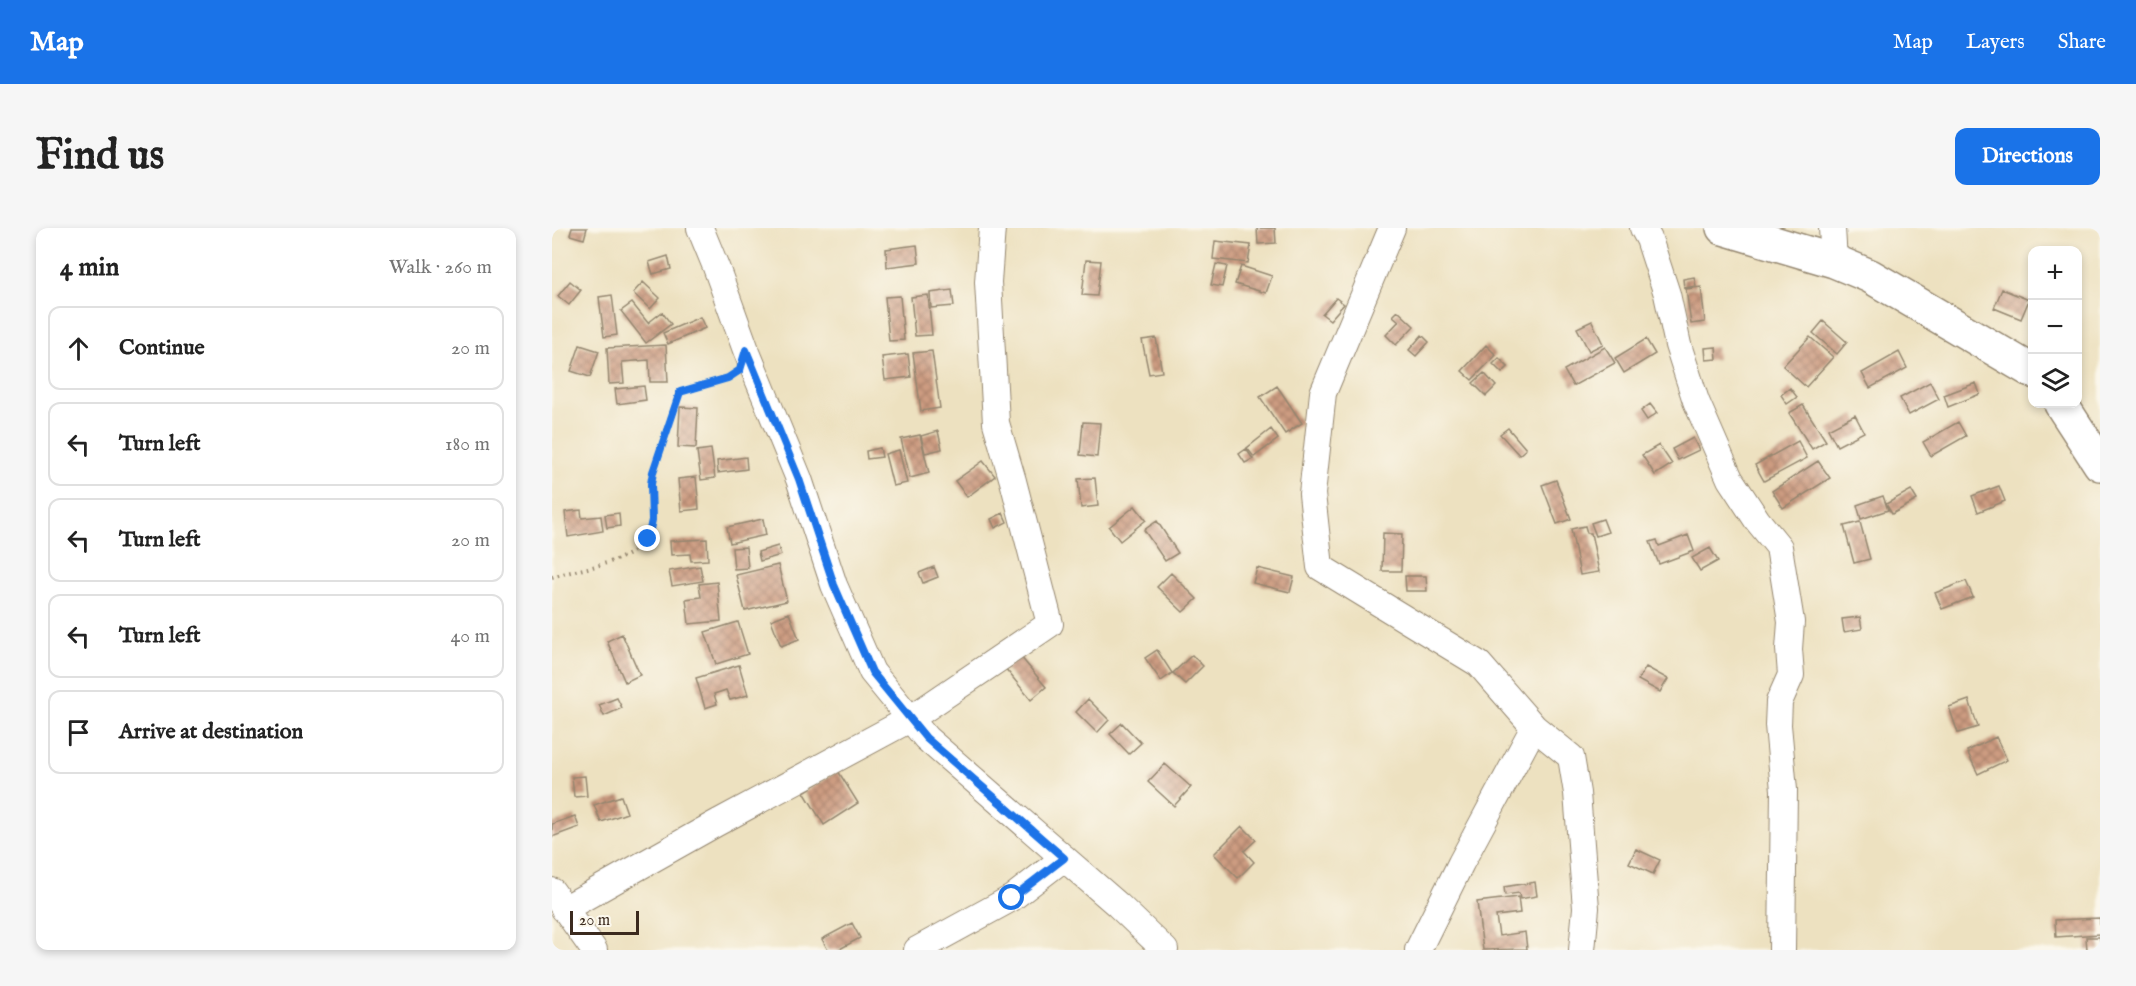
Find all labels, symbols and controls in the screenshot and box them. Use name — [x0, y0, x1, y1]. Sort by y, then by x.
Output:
text: Map — [30, 25, 84, 60]
text: Map — [1893, 29, 1933, 56]
text: Layers — [1966, 29, 2025, 56]
text: Share — [2058, 29, 2106, 56]
button: Directions — [1955, 128, 2100, 185]
text: Find us — [36, 130, 164, 183]
map controls — [2028, 246, 2082, 408]
button: + — [2028, 246, 2082, 300]
text: 4 min — [60, 251, 119, 284]
text: Walk · 260 m — [389, 255, 492, 280]
button: − — [2028, 300, 2082, 354]
icon: ahead — [62, 332, 95, 365]
text: Continue — [119, 334, 205, 362]
text: 20 m — [451, 336, 490, 361]
button: layers — [2028, 354, 2082, 408]
icon: left — [62, 428, 95, 461]
text: Turn left — [119, 430, 201, 458]
text: 180 m — [445, 432, 490, 457]
icon: left — [62, 524, 95, 557]
route end — [634, 525, 660, 551]
text: Turn left — [119, 526, 201, 554]
text: 20 m — [451, 528, 490, 553]
icon: left — [62, 620, 95, 653]
text: Turn left — [119, 622, 201, 650]
text: 40 m — [451, 624, 490, 649]
icon: arrive — [62, 716, 95, 749]
text: Arrive at destination — [119, 718, 303, 746]
route start — [998, 884, 1024, 910]
scale bar — [570, 908, 639, 936]
text: 20 m — [579, 911, 610, 931]

